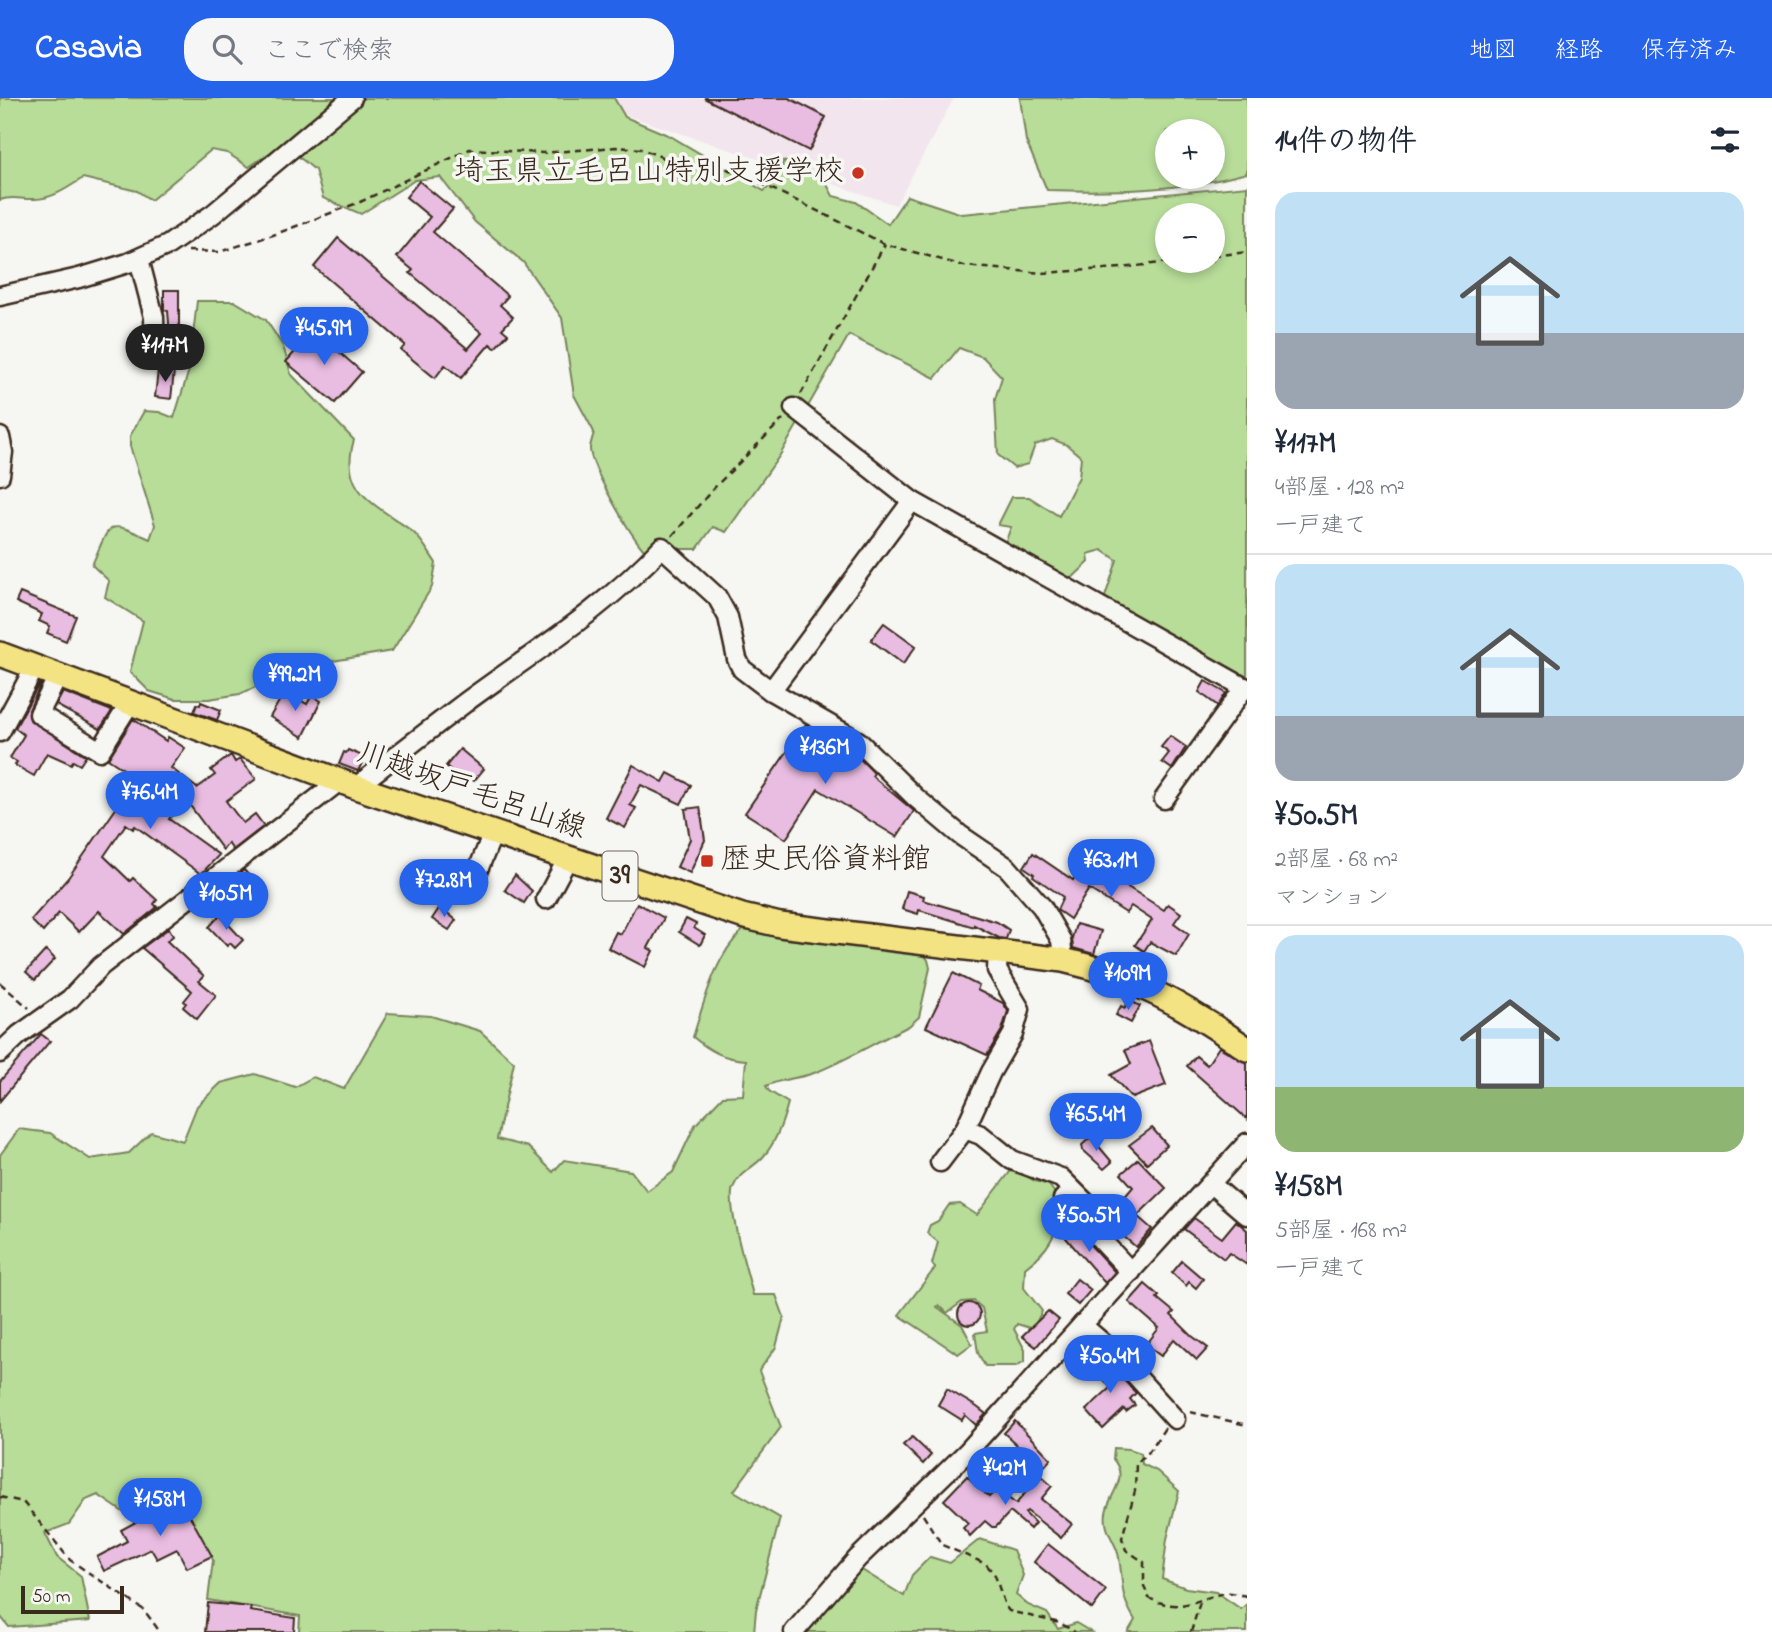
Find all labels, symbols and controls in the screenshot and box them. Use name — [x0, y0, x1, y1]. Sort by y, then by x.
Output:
search box — [184, 18, 674, 81]
text: Casavia — [35, 25, 142, 73]
icon: search — [208, 30, 246, 68]
text: ここで検索 — [264, 33, 394, 71]
text: 地図 — [1469, 34, 1517, 69]
text: 経路 — [1555, 34, 1603, 69]
text: 保存済み — [1641, 34, 1737, 69]
map controls — [1155, 119, 1225, 273]
button: + — [1155, 119, 1225, 189]
text: 14件の物件 — [1275, 121, 1417, 165]
icon: filters — [1706, 121, 1744, 159]
place label: 埼玉県立毛呂山特別支援学校 — [454, 151, 844, 195]
marker: 埼玉県立毛呂山特別支援学校 — [850, 165, 866, 181]
button: − — [1155, 203, 1225, 273]
icon: home — [1447, 238, 1573, 364]
pin: ¥45.9M — [267, 308, 381, 367]
text: ¥45.9M — [295, 313, 353, 346]
pin: ¥117M — [116, 324, 214, 384]
text: ¥117M — [141, 330, 189, 363]
text: ¥117M — [1275, 423, 1336, 467]
text: 4部屋 · 128 m² — [1275, 472, 1405, 505]
text: 一戸建て — [1275, 510, 1367, 543]
icon: home — [1447, 610, 1573, 736]
pin: ¥99.2M — [238, 654, 352, 713]
text: ¥99.2M — [269, 659, 321, 692]
pin: ¥136M — [776, 726, 874, 786]
street label: 川越坂戸毛呂山線 — [350, 732, 592, 852]
text: ¥136M — [800, 732, 850, 765]
pin: ¥76.4M — [93, 772, 207, 831]
text: ¥76.4M — [122, 777, 178, 810]
text: ¥50.5M — [1275, 795, 1358, 839]
place label: 歴史民俗資料館 — [721, 839, 931, 883]
pin: ¥63.1M — [1054, 840, 1168, 899]
text: 2部屋 · 68 m² — [1275, 844, 1398, 877]
text: ¥63.1M — [1084, 845, 1138, 878]
road number: 39 — [602, 852, 638, 900]
marker: 歴史民俗資料館 — [699, 853, 715, 869]
pin: ¥72.8M — [387, 860, 501, 919]
text: ¥72.8M — [415, 865, 473, 898]
pin: ¥105M — [177, 872, 275, 932]
text: ¥105M — [199, 878, 253, 911]
text: マンション — [1275, 882, 1389, 915]
pin: ¥109M — [1079, 953, 1177, 1012]
text: ¥109M — [1104, 958, 1152, 991]
icon: home — [1447, 981, 1573, 1107]
pin: ¥65.4M — [1039, 1094, 1153, 1153]
text: ¥65.4M — [1066, 1099, 1126, 1132]
text: ¥158M — [1275, 1166, 1343, 1210]
pin: ¥50.5M — [1032, 1194, 1146, 1254]
text: ¥50.5M — [1057, 1200, 1121, 1233]
text: 5部屋 · 168 m² — [1275, 1215, 1407, 1248]
text: 一戸建て — [1275, 1253, 1367, 1286]
pin: ¥50.4M — [1053, 1336, 1167, 1395]
text: ¥50.4M — [1080, 1341, 1140, 1374]
pin: ¥42M — [964, 1448, 1046, 1507]
text: ¥42M — [983, 1453, 1027, 1486]
pin: ¥158M — [111, 1478, 209, 1538]
text: ¥158M — [134, 1484, 186, 1517]
scale bar — [21, 1583, 124, 1615]
text: 50 m — [32, 1584, 71, 1611]

